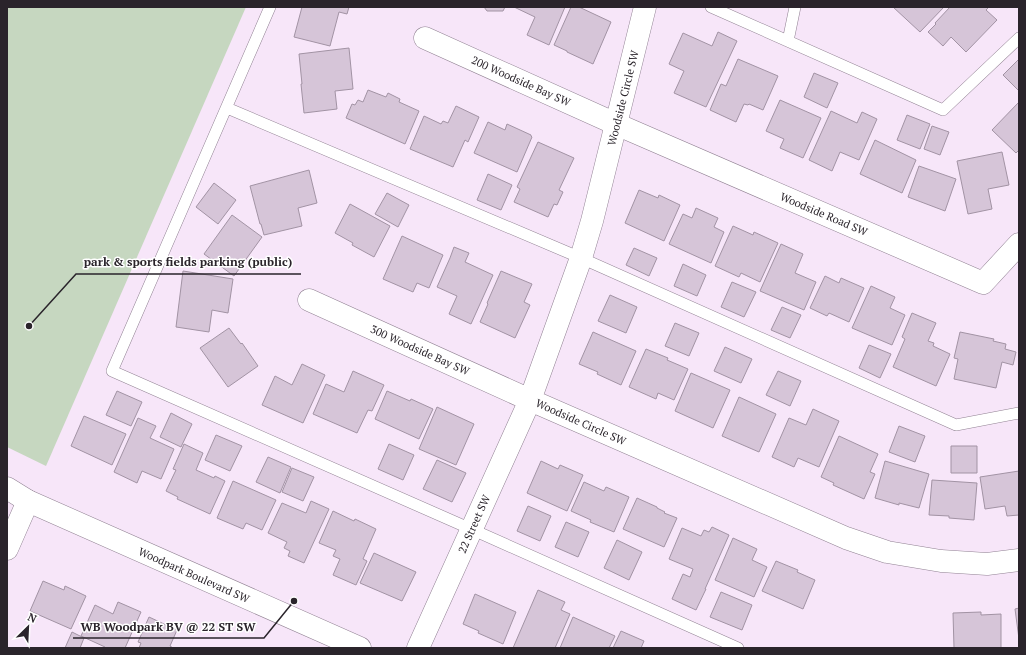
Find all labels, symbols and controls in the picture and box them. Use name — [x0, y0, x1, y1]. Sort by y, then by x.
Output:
street label: Woodside Circle SW — [604, 48, 642, 147]
street label: 200 Woodside Bay SW — [469, 53, 573, 109]
street label: Woodside Road SW — [778, 189, 870, 239]
callout: park & sports fields parking (public) — [76, 250, 301, 274]
text: park & sports fields parking (public) — [84, 254, 292, 269]
street label: 300 Woodside Bay SW — [368, 322, 472, 378]
street label: Woodside Circle SW — [534, 396, 629, 449]
street label: 22 Street SW — [455, 492, 493, 555]
street label: Woodpark Boulevard SW — [136, 544, 252, 606]
north arrow — [8, 607, 48, 647]
text: N — [25, 610, 39, 626]
callout: WB Woodpark BV @ 22 ST SW — [73, 614, 264, 638]
text: WB Woodpark BV @ 22 ST SW — [80, 619, 256, 634]

